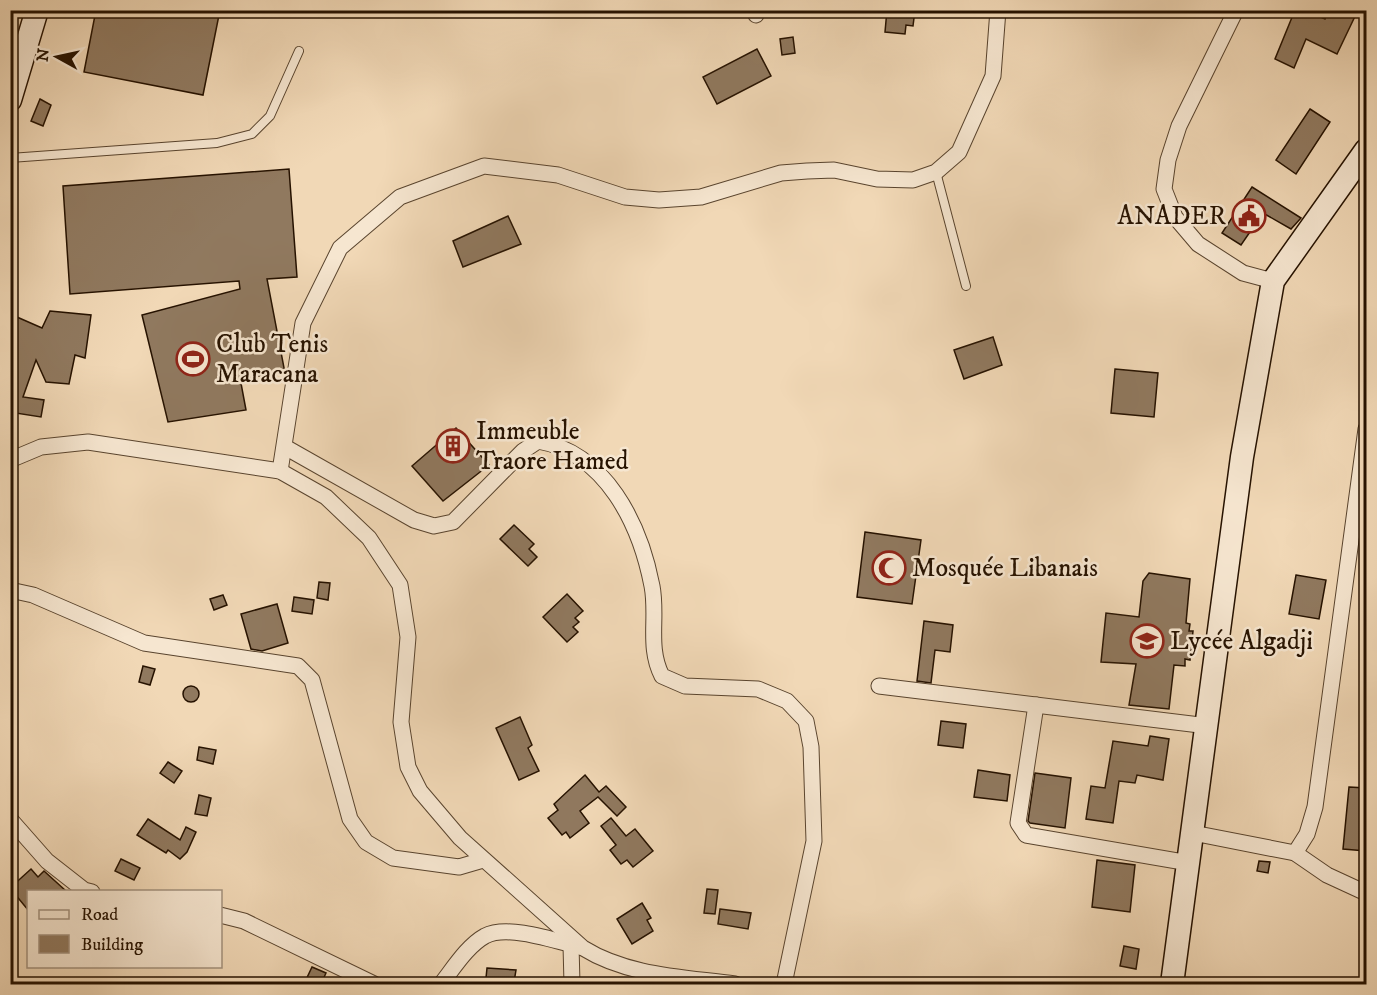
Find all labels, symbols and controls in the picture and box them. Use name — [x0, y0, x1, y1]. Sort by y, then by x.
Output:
north arrow — [27, 27, 87, 87]
text: N — [32, 47, 54, 63]
public building icon: ANADER — [1231, 198, 1267, 234]
place label: ANADER — [1117, 200, 1226, 233]
place label: Club Tenis Maracana — [216, 328, 328, 391]
sports icon: Club Tenis Maracana — [175, 341, 211, 377]
place label: Immeuble Traore Hamed — [476, 415, 628, 478]
building icon: Immeuble Traore Hamed — [435, 428, 471, 464]
mosque icon: Mosquée Libanais — [871, 550, 907, 586]
place label: Mosquée Libanais — [912, 552, 1098, 585]
school or university icon: Lycée Algadji — [1129, 623, 1165, 659]
place label: Lycée Algadji — [1170, 625, 1313, 658]
legend — [27, 890, 222, 968]
text: Road — [81, 904, 118, 926]
text: Building — [81, 934, 143, 956]

